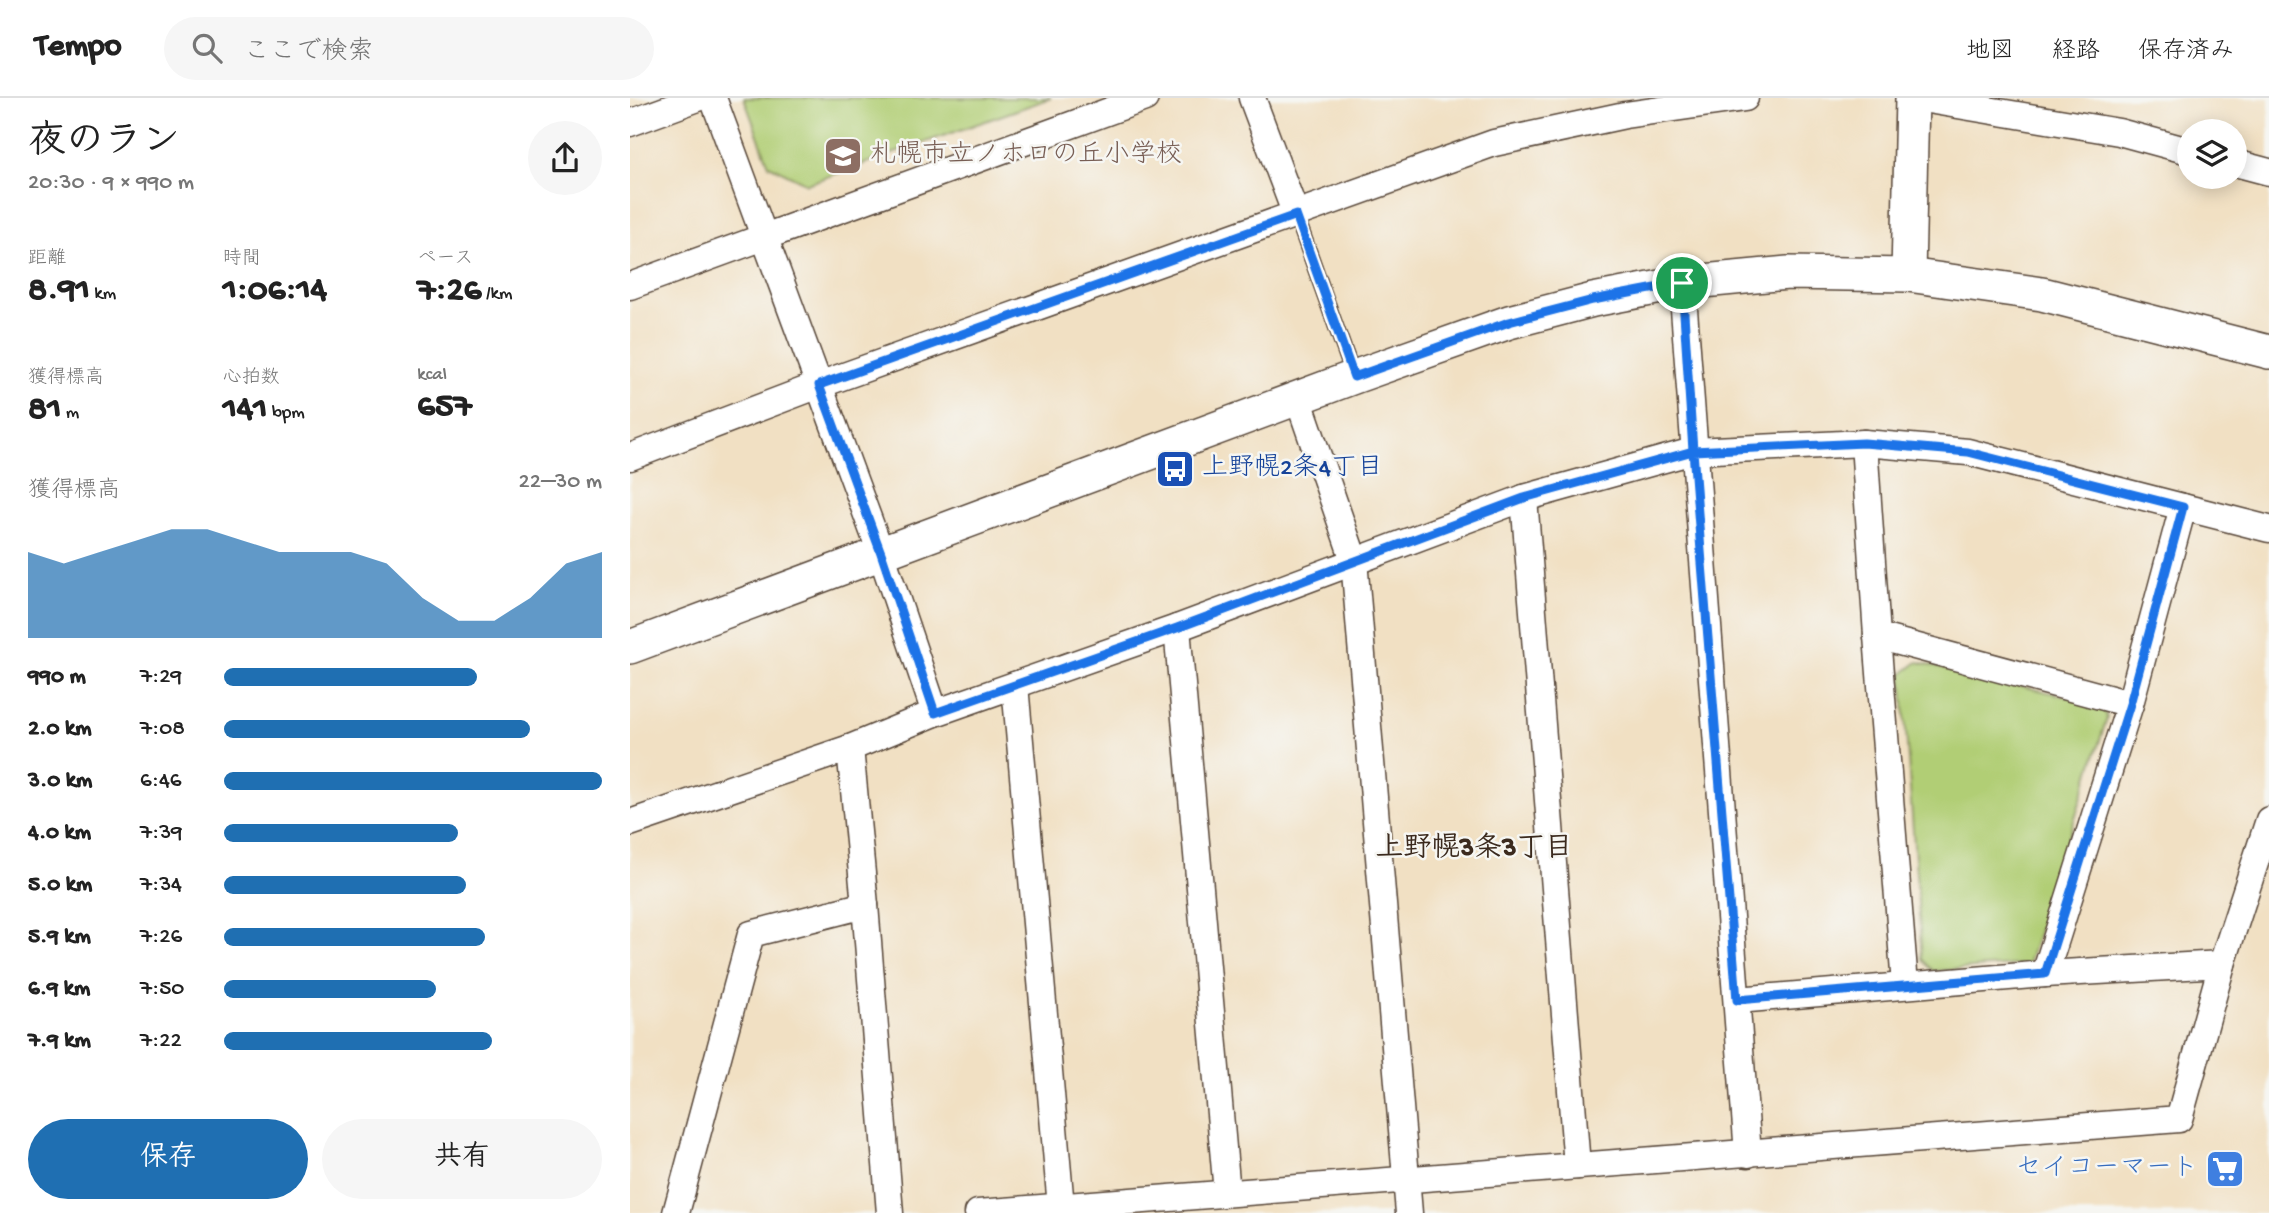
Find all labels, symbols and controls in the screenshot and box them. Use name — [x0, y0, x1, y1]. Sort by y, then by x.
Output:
search box — [164, 17, 654, 80]
text: Tempo — [35, 29, 122, 67]
icon: search — [188, 29, 226, 67]
text: ここで検索 — [244, 38, 374, 69]
text: 地図 — [1966, 38, 2014, 67]
text: 経路 — [2052, 38, 2100, 67]
text: 保存済み — [2138, 38, 2234, 67]
map controls — [2177, 119, 2247, 189]
button: layers — [2177, 119, 2247, 189]
button: share — [528, 121, 602, 195]
text: 夜のラン — [28, 122, 180, 166]
school or university icon: 札幌市立ノホロの丘小学校 — [822, 135, 864, 177]
place label: 札幌市立ノホロの丘小学校 — [870, 140, 1182, 172]
text: 20:30 · 9 × 990 m — [28, 170, 194, 197]
text: 距離 — [28, 248, 66, 271]
text: 時間 — [223, 248, 261, 271]
text: ペース — [417, 248, 473, 271]
pin — [1652, 253, 1712, 313]
icon: arrive — [1663, 264, 1701, 302]
text: 8.91 — [28, 271, 90, 312]
text: 1:06:14 — [223, 271, 327, 312]
text: 7:26 — [417, 271, 481, 312]
text: km — [90, 283, 116, 306]
text: /km — [481, 283, 512, 306]
text: kcal — [417, 364, 447, 387]
text: 獲得標高 — [28, 367, 104, 390]
text: 心拍数 — [223, 367, 280, 390]
text: 657 — [417, 387, 472, 428]
text: 81 — [28, 390, 61, 431]
text: 141 — [223, 390, 267, 431]
text: m — [61, 402, 79, 425]
text: bpm — [267, 402, 305, 425]
bus stop icon: 上野幌2条4丁目 — [1154, 448, 1196, 490]
place label: 上野幌2条4丁目 — [1202, 453, 1383, 485]
text: 22–30 m — [519, 469, 602, 496]
text: 獲得標高 — [28, 478, 120, 505]
text: 990 m — [28, 664, 86, 691]
text: 7:29 — [140, 664, 182, 691]
text: 2.0 km — [28, 716, 92, 743]
text: 7:08 — [140, 716, 185, 743]
text: 3.0 km — [28, 768, 92, 795]
text: 6:46 — [140, 768, 181, 795]
text: 4.0 km — [28, 820, 91, 847]
text: 7:39 — [140, 820, 183, 847]
district label: 上野幌3条3丁目 — [1375, 832, 1573, 866]
text: 5.0 km — [28, 872, 92, 899]
text: 7:34 — [140, 872, 182, 899]
text: 5.9 km — [28, 924, 91, 951]
text: 7:26 — [140, 924, 182, 951]
text: 6.9 km — [28, 976, 90, 1003]
text: 7:50 — [140, 976, 184, 1003]
text: 7.9 km — [28, 1028, 91, 1055]
text: 7:22 — [140, 1028, 182, 1055]
button: 保存 — [28, 1119, 308, 1199]
button: 共有 — [322, 1119, 602, 1199]
supermarket icon: セイコーマート — [2204, 1148, 2246, 1190]
place label: セイコーマート — [2015, 1154, 2198, 1185]

